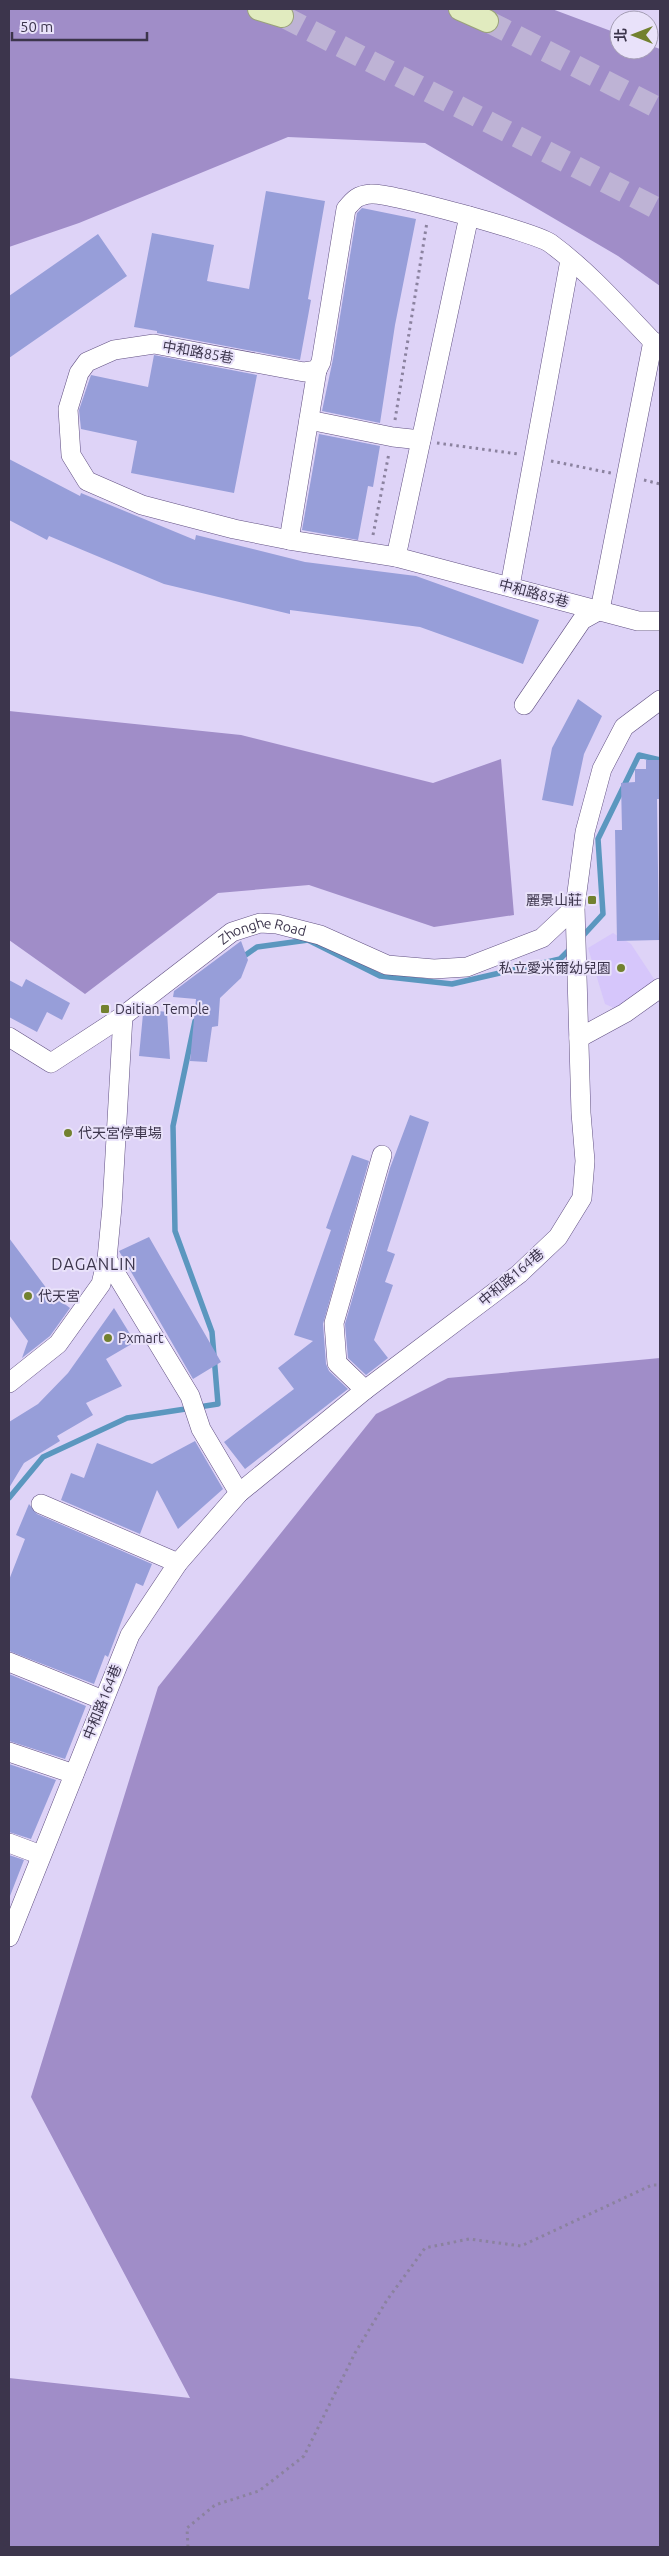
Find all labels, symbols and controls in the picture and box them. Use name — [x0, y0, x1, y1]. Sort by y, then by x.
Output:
scale bar — [12, 10, 148, 42]
north arrow — [609, 10, 659, 60]
text: 50 m — [20, 18, 53, 35]
text: 北 — [613, 28, 629, 42]
street label: 中和路85巷 — [161, 338, 235, 366]
street label: 中和路85巷 — [497, 576, 571, 610]
place label: 麗景山莊 — [526, 892, 582, 908]
marker: 麗景山莊 — [586, 894, 598, 906]
street label: Zhonghe Road — [215, 914, 308, 948]
place label: 私立愛米爾幼兒園 — [499, 960, 611, 976]
marker: 私立愛米爾幼兒園 — [615, 962, 627, 974]
place label: Daitian Temple — [115, 1001, 209, 1017]
marker: Daitian Temple — [99, 1003, 111, 1015]
place label: 代天宮停車場 — [78, 1125, 162, 1141]
marker: 代天宮停車場 — [62, 1127, 74, 1139]
street label: 中和路164巷 — [475, 1245, 547, 1309]
district label: DAGANLIN — [51, 1255, 137, 1273]
place label: 代天宮 — [38, 1288, 80, 1304]
marker: 代天宮 — [22, 1290, 34, 1302]
place label: Pxmart — [118, 1330, 164, 1346]
marker: Pxmart — [102, 1332, 114, 1344]
street label: 中和路164巷 — [80, 1662, 124, 1742]

